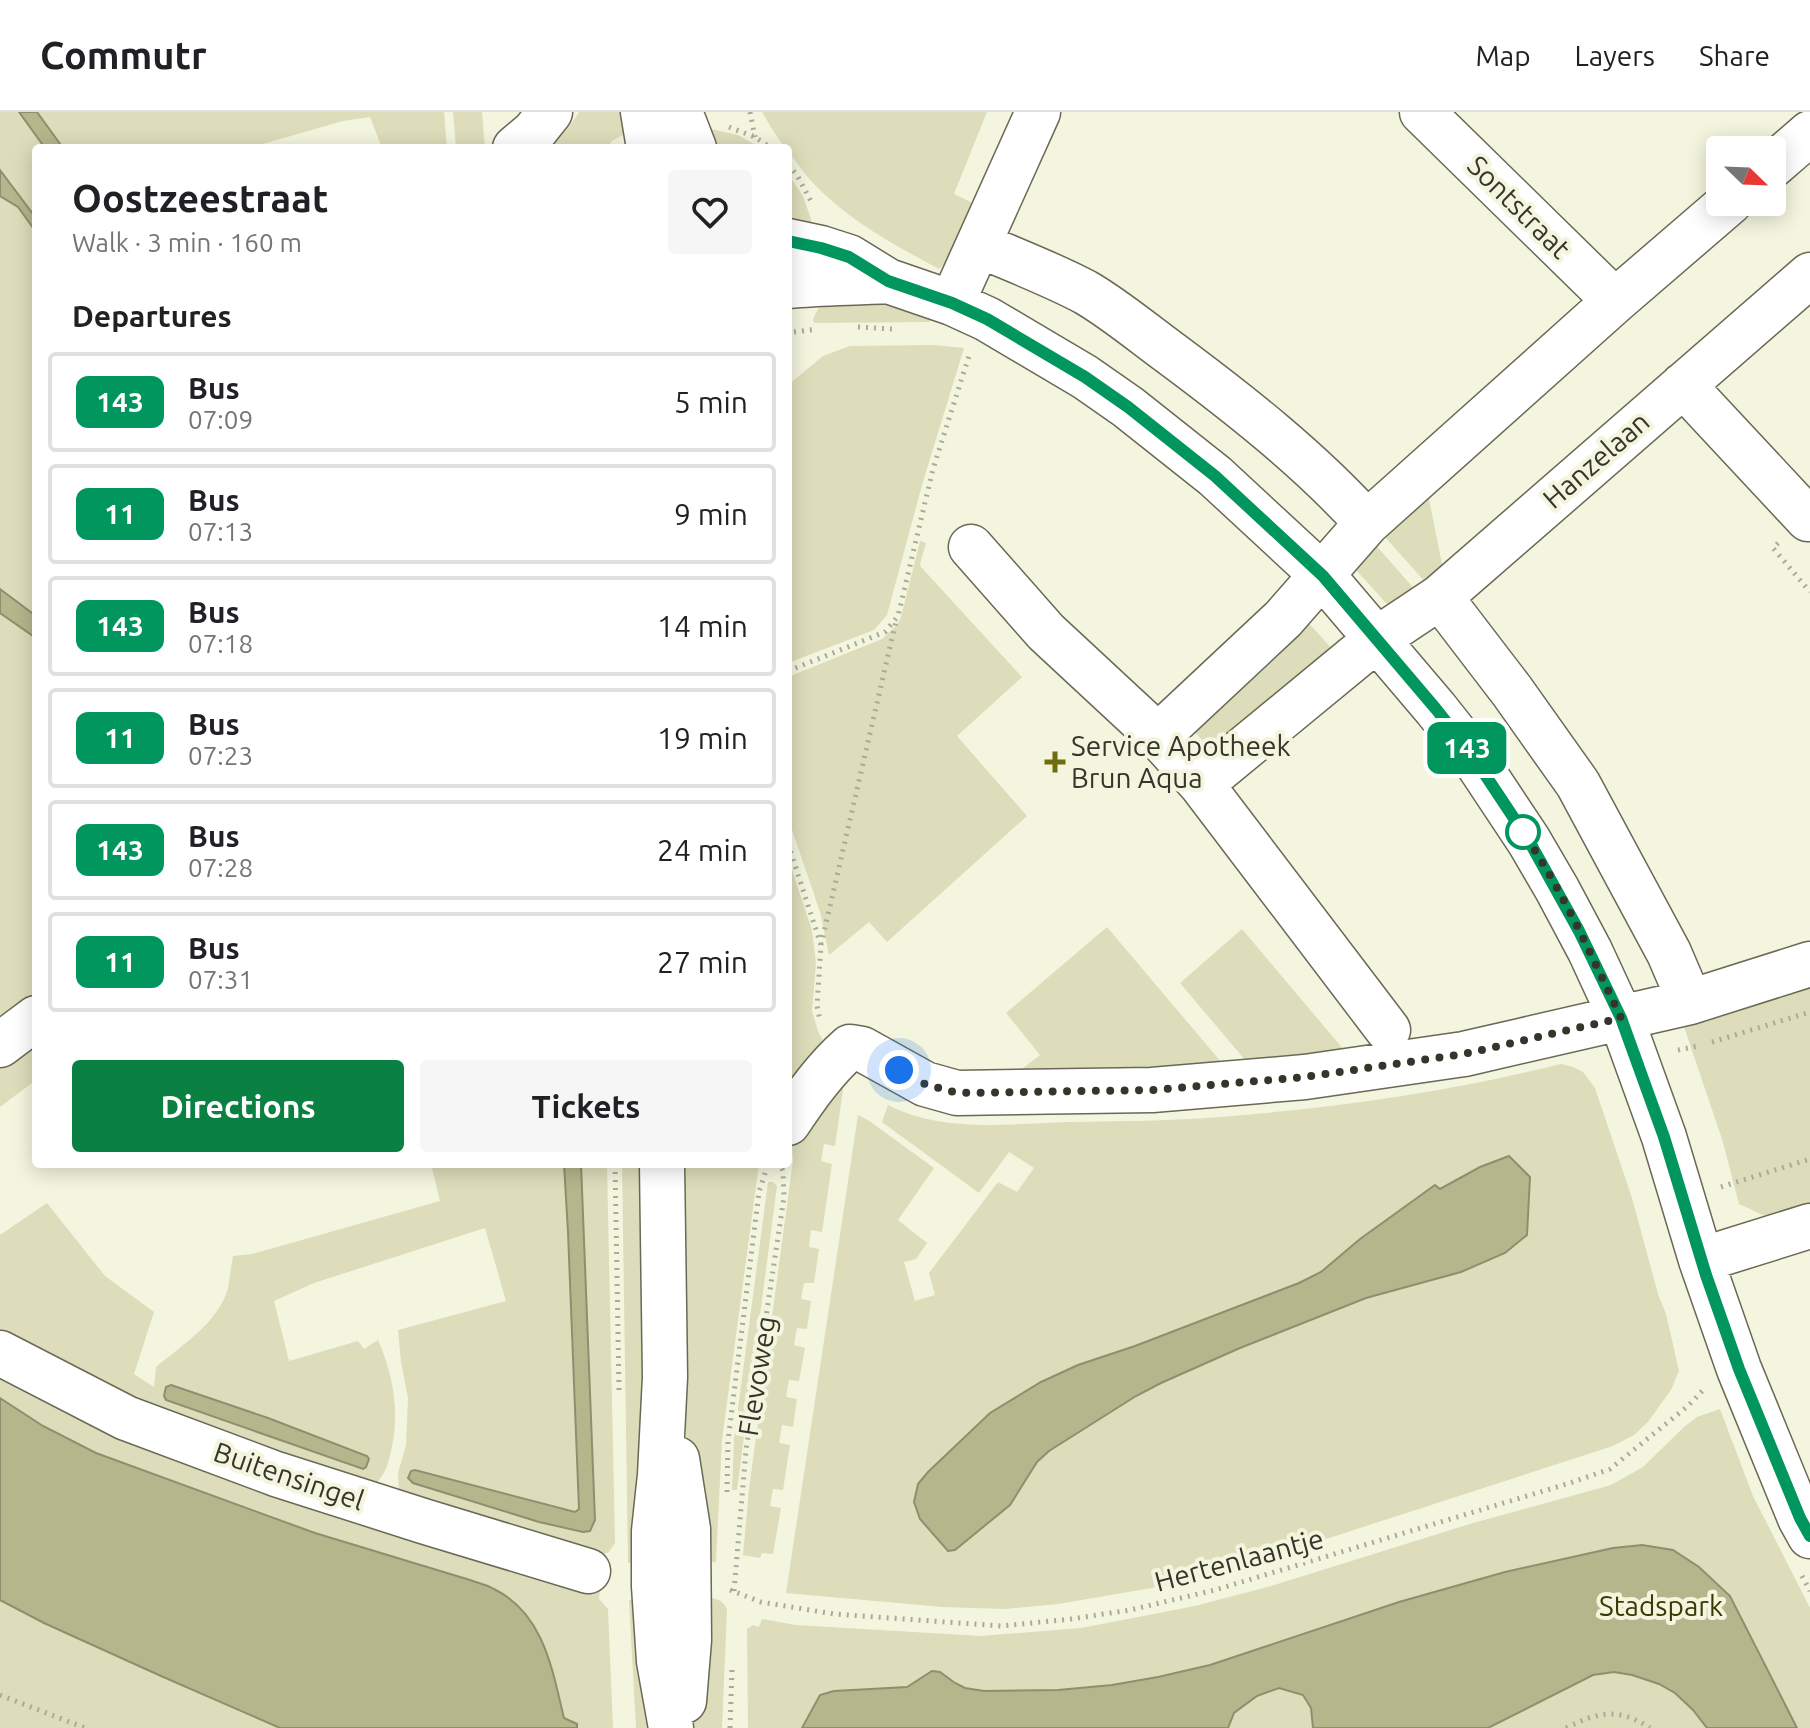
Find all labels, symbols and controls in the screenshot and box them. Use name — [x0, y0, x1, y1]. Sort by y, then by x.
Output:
text: Commutr — [40, 34, 207, 76]
text: Map — [1475, 40, 1531, 71]
text: Layers — [1575, 40, 1655, 71]
text: Share — [1699, 40, 1770, 71]
north arrow — [1706, 136, 1786, 216]
map controls — [1706, 136, 1786, 216]
street label: Sontstraat — [1462, 149, 1577, 264]
button: heart — [668, 170, 752, 254]
text: Oostzeestraat — [72, 177, 328, 219]
text: Walk · 3 min · 160 m — [72, 228, 302, 257]
text: Departures — [72, 299, 232, 333]
text: Bus — [188, 371, 240, 405]
text: 5 min — [674, 385, 748, 419]
text: 143 — [96, 386, 144, 417]
text: 07:09 — [188, 405, 253, 434]
street label: Hanzelaan — [1536, 405, 1655, 514]
text: Bus — [188, 483, 240, 517]
text: 9 min — [674, 497, 748, 531]
text: 11 — [104, 498, 136, 529]
text: 07:13 — [188, 517, 253, 546]
text: Bus — [188, 595, 240, 629]
text: 14 min — [657, 609, 748, 643]
text: 143 — [96, 610, 144, 641]
text: 07:18 — [188, 629, 253, 658]
text: Bus — [188, 707, 240, 741]
text: 19 min — [657, 721, 748, 755]
text: 11 — [104, 722, 136, 753]
line badge: 143 — [1421, 722, 1513, 774]
place label: Service Apotheek Brun Aqua — [1071, 730, 1291, 793]
text: 143 — [1443, 732, 1491, 763]
text: 07:23 — [188, 741, 253, 770]
marker: Service Apotheek Brun Aqua — [1046, 753, 1064, 771]
unlabelled marker — [1506, 815, 1540, 849]
text: Bus — [188, 819, 240, 853]
text: 24 min — [657, 833, 748, 867]
text: 143 — [96, 834, 144, 865]
text: 07:28 — [188, 853, 253, 882]
text: Bus — [188, 931, 240, 965]
text: 27 min — [657, 945, 748, 979]
text: 11 — [104, 946, 136, 977]
text: 07:31 — [188, 965, 253, 994]
your location — [879, 1050, 919, 1090]
button: Directions — [72, 1060, 404, 1152]
button: Tickets — [420, 1060, 752, 1152]
street label: Flevoweg — [732, 1314, 781, 1438]
street label: Buitensingel — [210, 1435, 368, 1516]
street label: Hertenlaantje — [1151, 1522, 1327, 1597]
park label: Stadspark — [1599, 1590, 1723, 1621]

